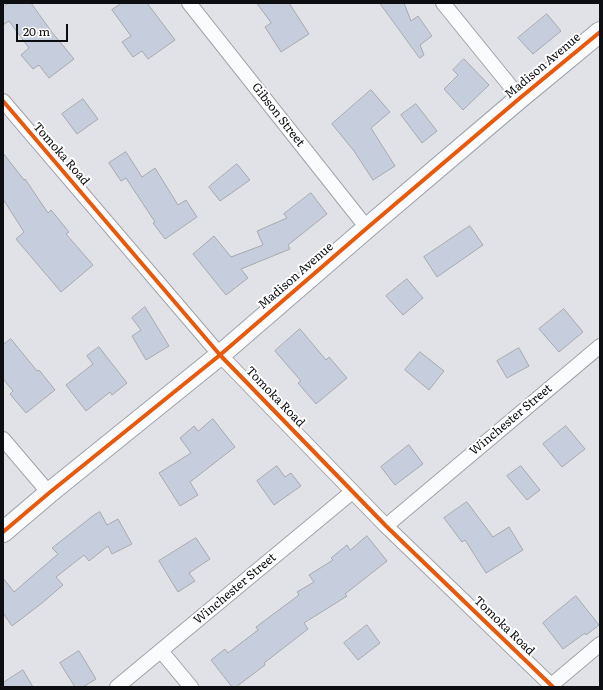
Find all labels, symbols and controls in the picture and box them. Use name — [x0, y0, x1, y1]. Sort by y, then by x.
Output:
scale bar — [18, 16, 70, 42]
text: 20 m — [23, 22, 50, 40]
street label: Madison Avenue — [502, 30, 584, 102]
street label: Gibson Street — [249, 80, 307, 150]
street label: Tomoka Road — [30, 120, 92, 188]
street label: Madison Avenue — [256, 240, 336, 312]
street label: Tomoka Road — [243, 364, 307, 430]
street label: Winchester Street — [467, 381, 555, 459]
street label: Winchester Street — [191, 550, 279, 628]
street label: Tomoka Road — [471, 594, 537, 658]

